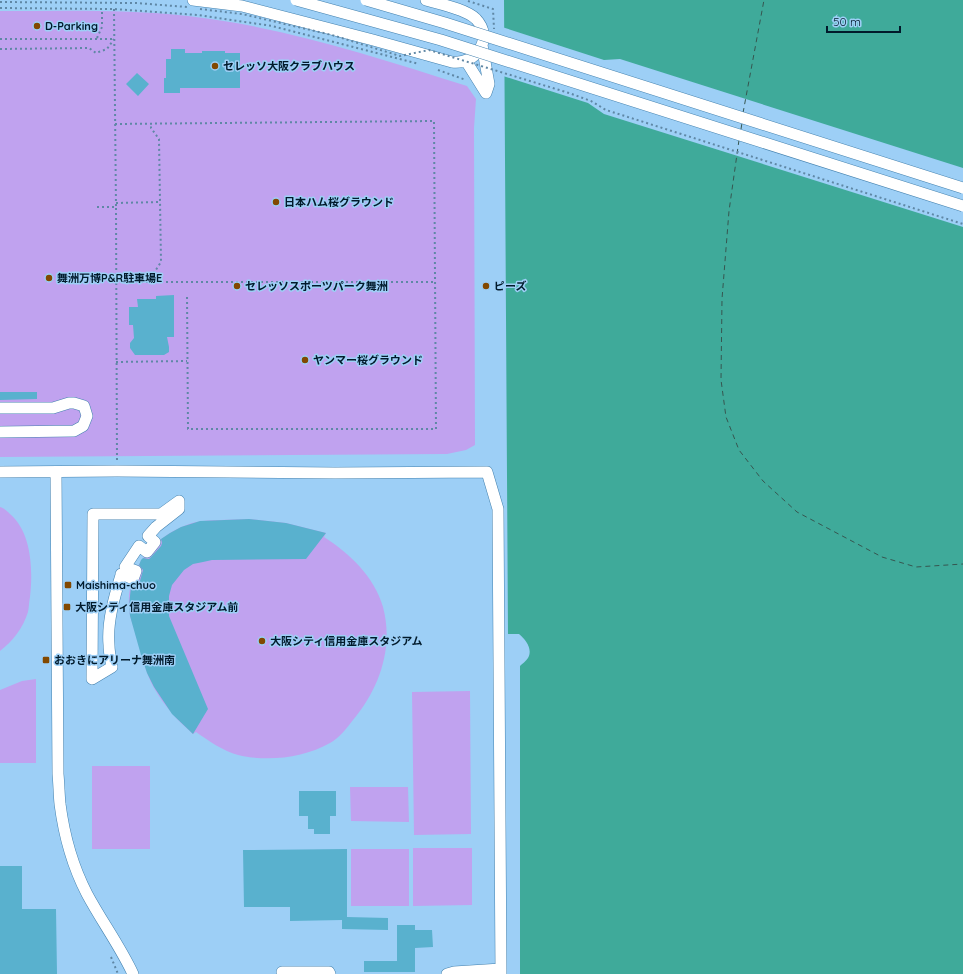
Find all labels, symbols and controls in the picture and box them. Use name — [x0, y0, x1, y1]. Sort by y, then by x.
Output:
scale bar — [827, 8, 900, 34]
text: 50 m — [833, 14, 861, 29]
place label: D-Parking — [45, 19, 98, 33]
marker: D-Parking — [32, 21, 42, 31]
place label: セレッソ大阪クラブハウス — [223, 59, 355, 73]
marker: セレッソ大阪クラブハウス — [210, 61, 220, 71]
place label: 日本ハム桜グラウンド — [284, 195, 394, 209]
marker: 日本ハム桜グラウンド — [271, 197, 281, 207]
place label: 舞洲万博P&R駐車場E — [57, 271, 162, 285]
marker: 舞洲万博P&R駐車場E — [44, 273, 54, 283]
place label: セレッソスポーツパーク舞洲 — [245, 279, 388, 293]
place label: ピーズ — [494, 279, 526, 293]
marker: セレッソスポーツパーク舞洲 — [232, 281, 242, 291]
marker: ピーズ — [481, 281, 491, 291]
place label: ヤンマー桜グラウンド — [313, 353, 423, 367]
marker: ヤンマー桜グラウンド — [300, 355, 310, 365]
place label: Maishima-chuo — [76, 578, 156, 592]
marker: Maishima-chuo — [63, 580, 73, 590]
place label: 大阪シティ信用金庫スタジアム前 — [75, 600, 239, 614]
marker: 大阪シティ信用金庫スタジアム前 — [62, 602, 72, 612]
place label: 大阪シティ信用金庫スタジアム — [270, 634, 423, 648]
marker: 大阪シティ信用金庫スタジアム — [257, 636, 267, 646]
place label: おおきにアリーナ舞洲南 — [54, 653, 175, 667]
marker: おおきにアリーナ舞洲南 — [41, 655, 51, 665]

